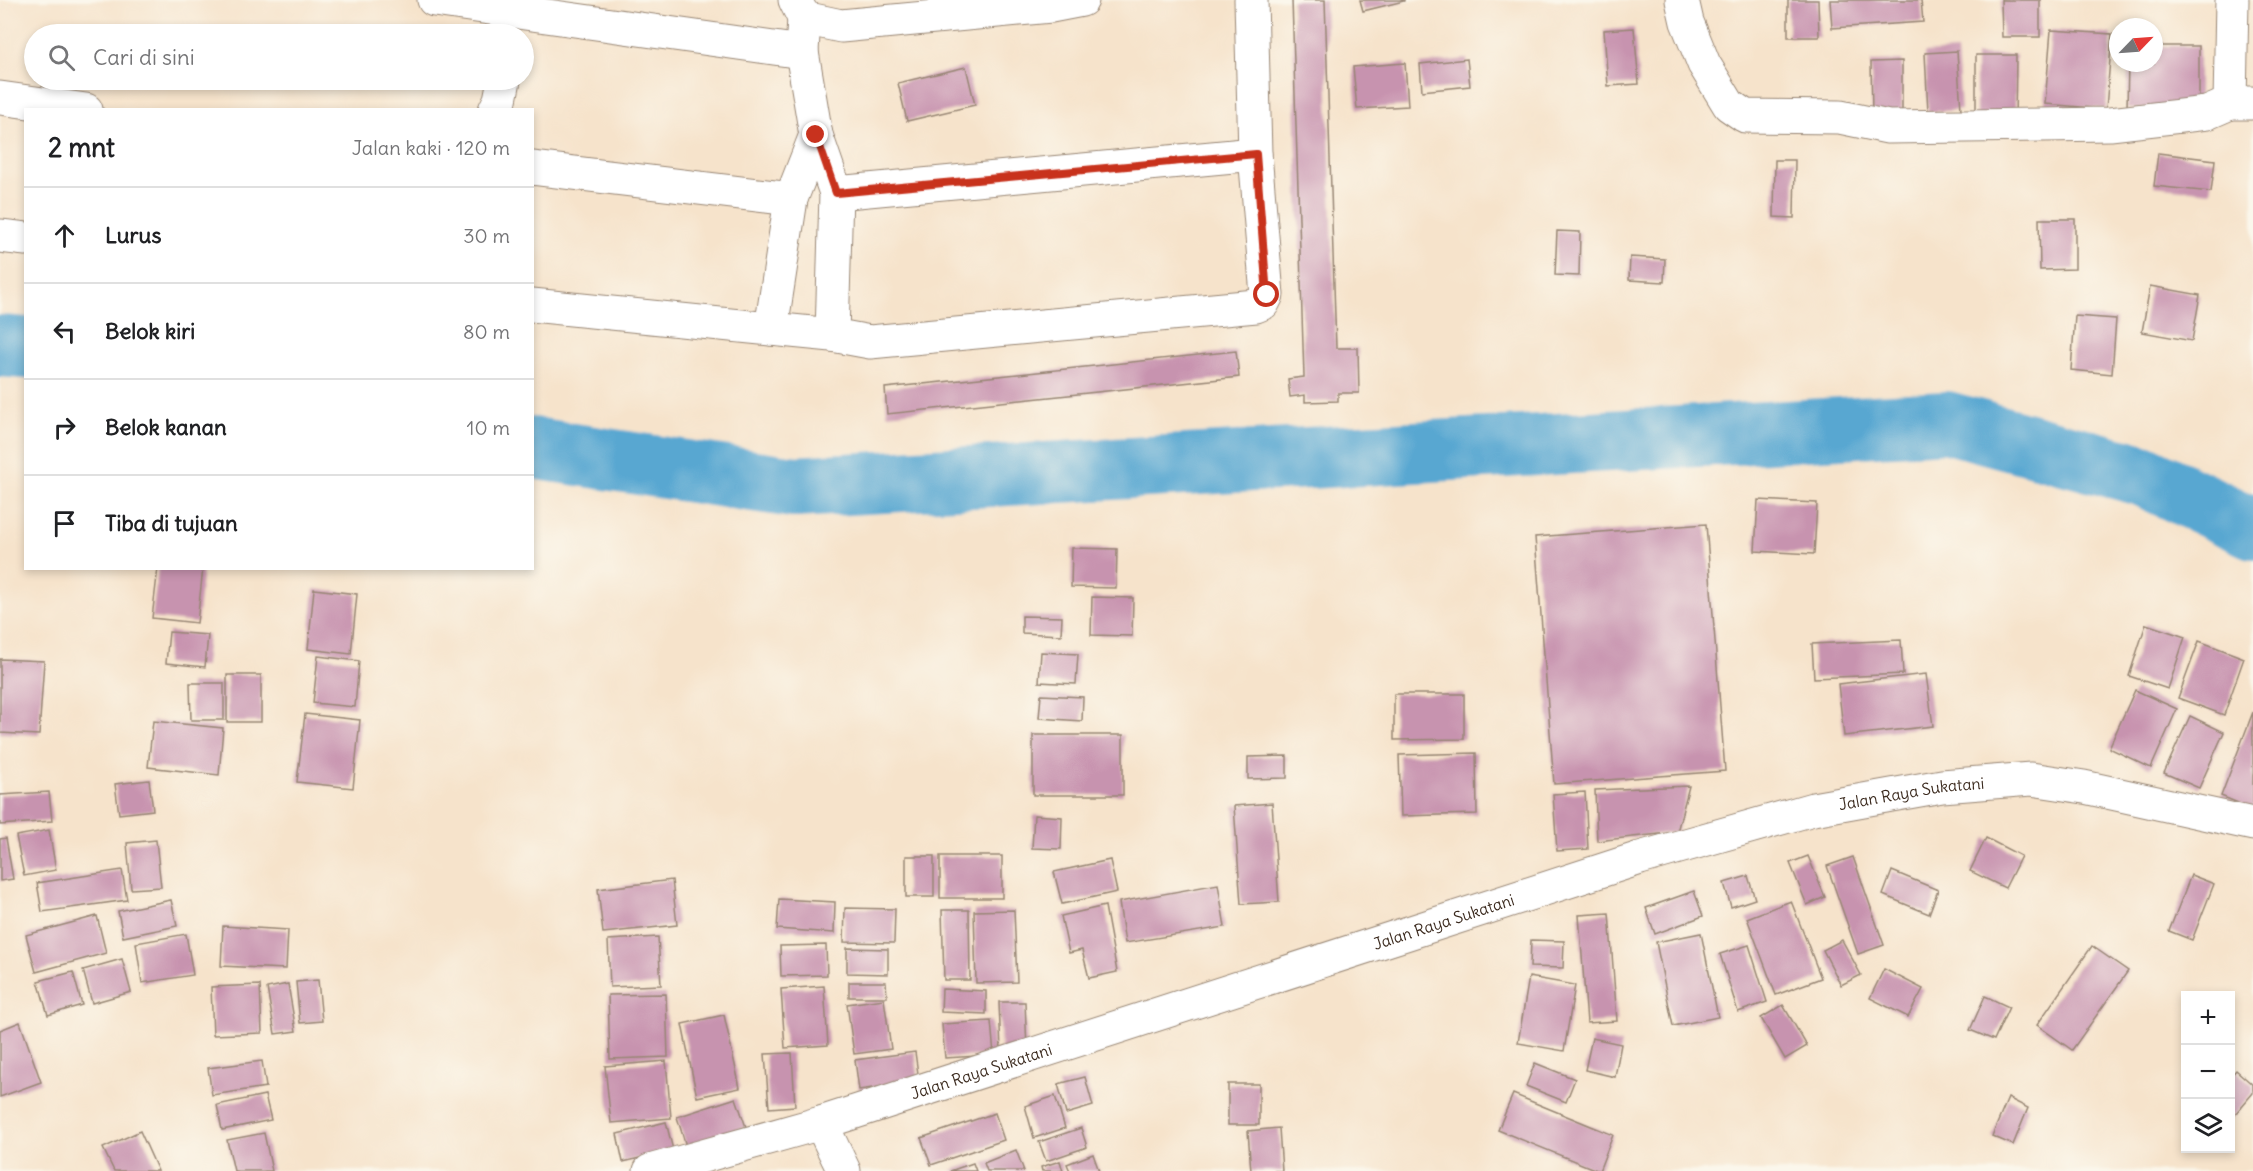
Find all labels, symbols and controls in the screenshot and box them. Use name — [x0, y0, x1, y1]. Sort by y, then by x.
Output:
north arrow — [2109, 18, 2163, 72]
search box — [24, 24, 534, 90]
icon: search — [45, 41, 78, 74]
text: Cari di sini — [93, 43, 195, 71]
route end — [802, 121, 828, 147]
text: 2 mnt — [48, 131, 115, 164]
text: Jalan kaki · 120 m — [352, 135, 510, 160]
icon: ahead — [48, 219, 81, 252]
text: Lurus — [105, 221, 161, 249]
text: 30 m — [463, 223, 510, 248]
route start — [1253, 281, 1279, 307]
icon: left — [48, 315, 81, 348]
text: Belok kiri — [105, 317, 195, 345]
text: 80 m — [463, 319, 510, 344]
icon: right — [48, 411, 81, 444]
text: Belok kanan — [105, 413, 227, 441]
text: 10 m — [467, 415, 510, 440]
icon: arrive — [48, 507, 81, 540]
text: Tiba di tujuan — [105, 509, 238, 537]
street label: Jalan Raya Sukatani — [1837, 773, 1985, 814]
street label: Jalan Raya Sukatani — [1371, 889, 1517, 954]
map controls — [2181, 991, 2235, 1153]
button: + — [2181, 991, 2235, 1045]
street label: Jalan Raya Sukatani — [908, 1039, 1054, 1103]
button: − — [2181, 1045, 2235, 1099]
button: layers — [2181, 1099, 2235, 1153]

